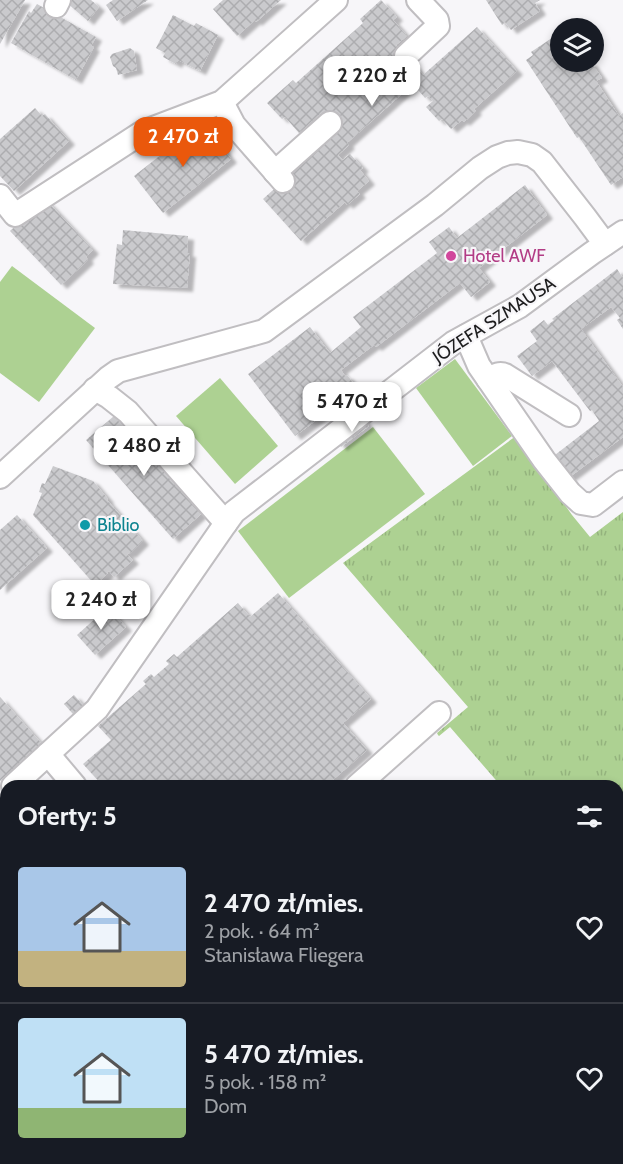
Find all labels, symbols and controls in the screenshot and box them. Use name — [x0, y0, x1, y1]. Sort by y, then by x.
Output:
map controls — [550, 18, 604, 72]
button: layers — [550, 18, 604, 72]
pin: 2 220 zł — [310, 56, 434, 107]
text: 2 220 zł — [337, 63, 407, 87]
pin: 2 470 zł — [121, 117, 245, 168]
text: 2 470 zł — [148, 124, 218, 148]
place label: Hotel AWF — [463, 245, 546, 267]
marker: Hotel AWF — [444, 249, 458, 263]
street label: JÓZEFA SZMAUSA — [428, 272, 560, 368]
pin: 5 470 zł — [290, 382, 414, 433]
text: 5 470 zł — [317, 389, 387, 413]
pin: 2 480 zł — [82, 426, 206, 477]
text: 2 480 zł — [108, 433, 180, 457]
place label: Biblio — [97, 514, 140, 536]
marker: Biblio — [78, 518, 92, 532]
pin: 2 240 zł — [39, 580, 163, 631]
text: 2 240 zł — [65, 587, 137, 611]
text: Oferty: 5 — [18, 800, 117, 832]
icon: filters — [573, 800, 606, 833]
text: 2 470 zł/mies. — [204, 887, 364, 919]
icon: home — [66, 891, 138, 963]
icon: heart — [573, 911, 606, 944]
text: 2 pok. · 64 m² — [204, 919, 320, 943]
text: Stanisława Fliegera — [204, 943, 364, 967]
text: 5 470 zł/mies. — [204, 1038, 364, 1070]
icon: home — [66, 1042, 138, 1114]
icon: heart — [573, 1062, 606, 1095]
text: 5 pok. · 158 m² — [204, 1070, 326, 1094]
text: Dom — [204, 1094, 247, 1118]

